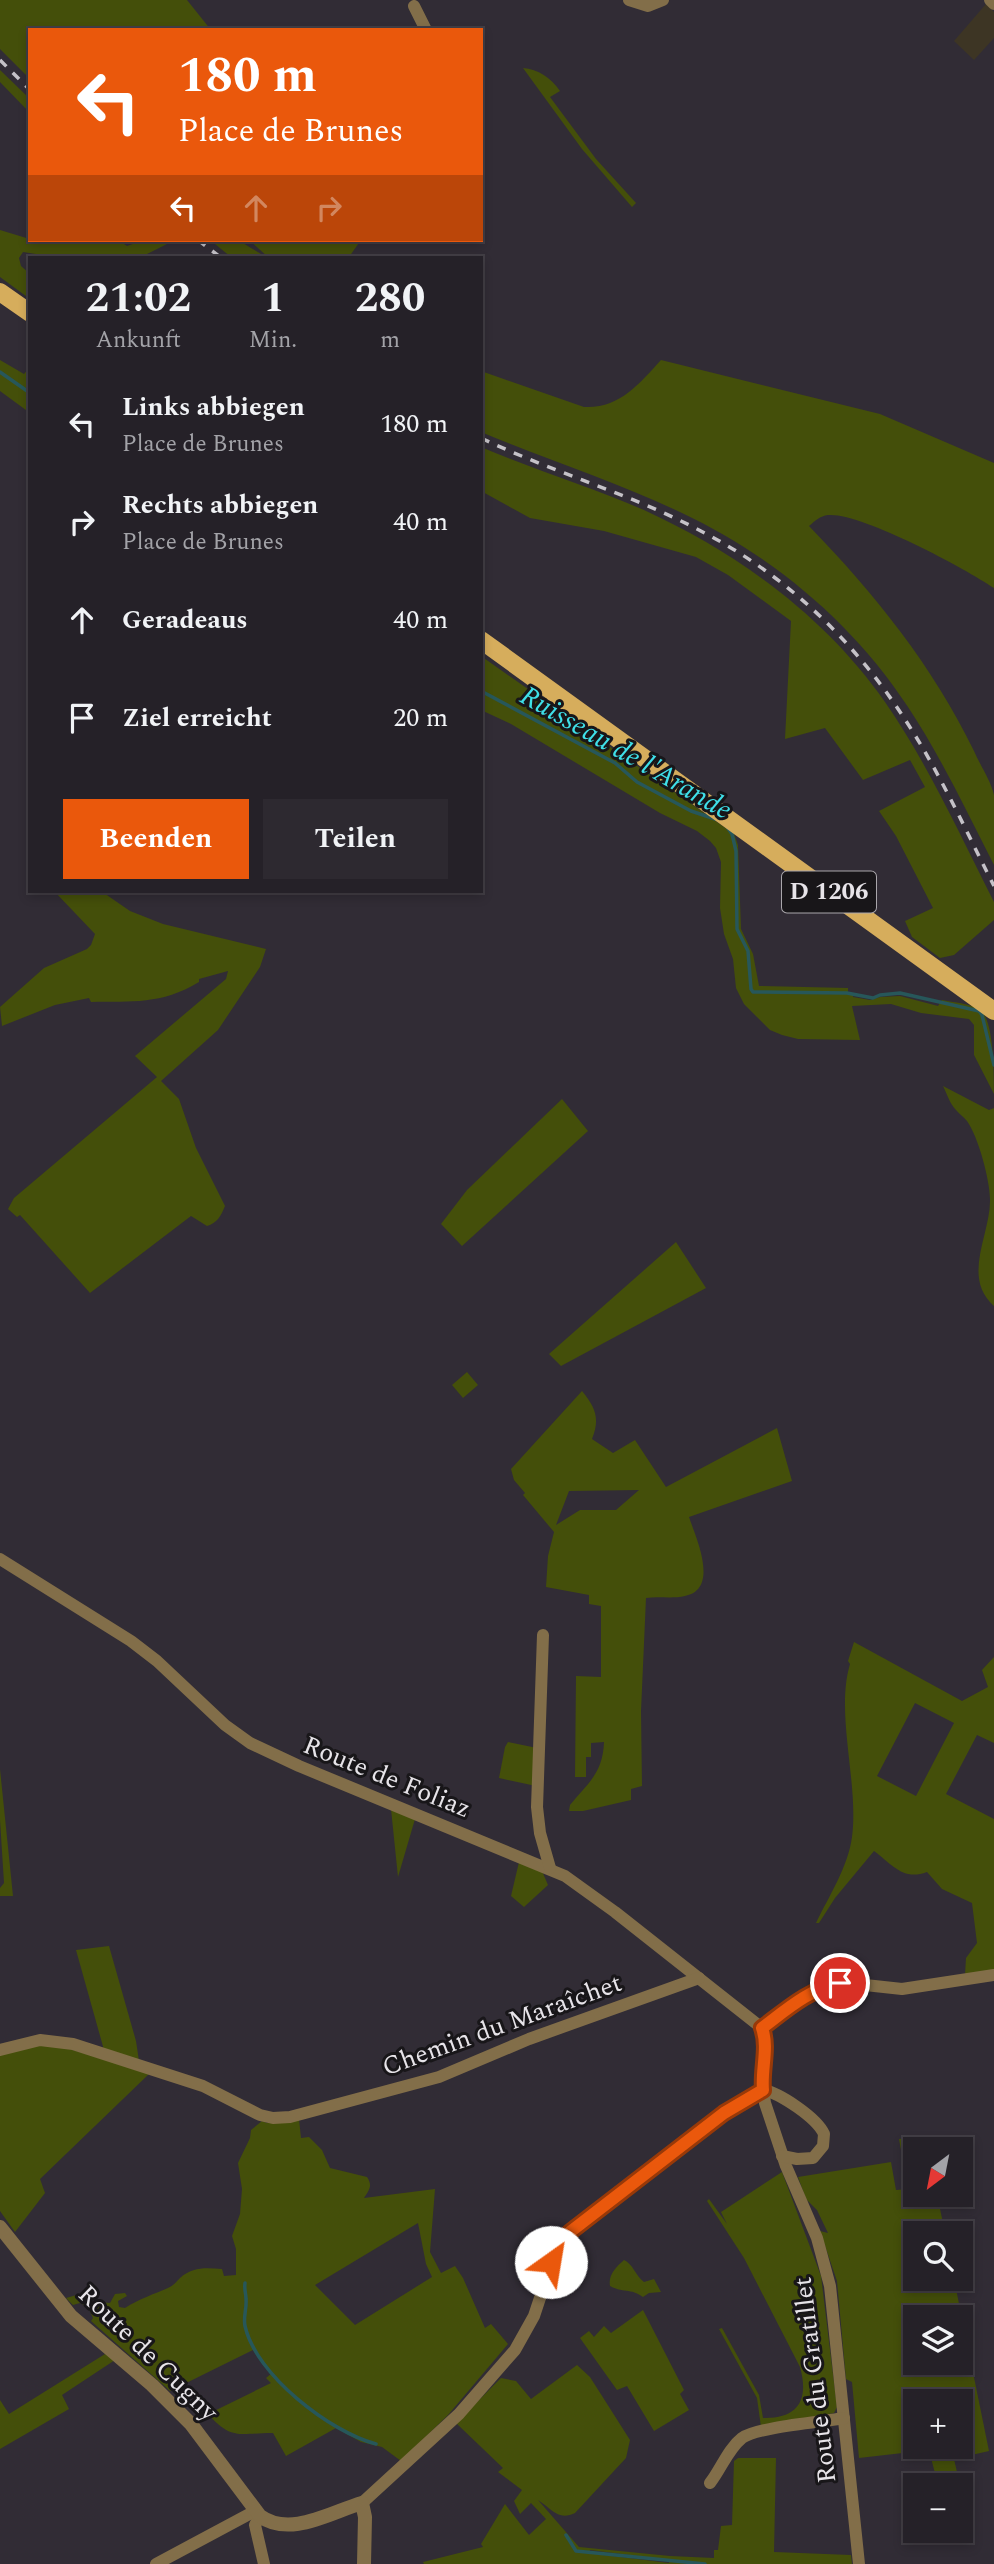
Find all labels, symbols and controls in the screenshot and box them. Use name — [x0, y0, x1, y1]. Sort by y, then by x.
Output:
text: 180 m — [178, 39, 317, 114]
icon: left — [63, 56, 154, 147]
text: Place de Brunes — [178, 107, 403, 156]
icon: left — [164, 189, 202, 227]
icon: ahead — [237, 189, 275, 227]
icon: right — [310, 189, 348, 227]
text: 21:02 — [86, 267, 191, 330]
text: 1 — [261, 267, 285, 330]
text: 280 — [355, 267, 425, 330]
text: Ankunft — [96, 323, 181, 358]
text: Min. — [249, 323, 297, 358]
text: m — [380, 323, 400, 358]
text: Links abbiegen — [122, 387, 305, 427]
text: 180 m — [380, 404, 448, 444]
icon: left — [63, 405, 101, 443]
text: Place de Brunes — [122, 427, 284, 462]
text: Rechts abbiegen — [122, 485, 318, 525]
text: 40 m — [393, 502, 448, 542]
icon: right — [63, 503, 101, 541]
text: Place de Brunes — [122, 525, 284, 560]
text: Geradeaus — [122, 600, 248, 640]
text: 40 m — [393, 600, 448, 640]
icon: ahead — [63, 601, 101, 639]
water label: Ruisseau de l'Arande — [512, 675, 740, 831]
text: Ziel erreicht — [122, 698, 272, 738]
text: 20 m — [393, 698, 448, 738]
icon: arrive — [63, 699, 101, 737]
button: Beenden — [63, 799, 249, 879]
button: Teilen — [263, 799, 448, 879]
road number: D 1206 — [782, 872, 876, 912]
street label: Route de Foliaz — [297, 1725, 477, 1829]
pin — [810, 1953, 870, 2013]
street label: Chemin du Maraîchet — [376, 1963, 628, 2087]
icon: arrive — [821, 1964, 859, 2002]
north arrow — [903, 2137, 973, 2207]
map controls — [903, 2137, 973, 2543]
button: search — [903, 2221, 973, 2291]
position arrow — [514, 2225, 588, 2299]
street label: Route de Cugny — [68, 2275, 229, 2432]
street label: Route du Gratillet — [783, 2275, 847, 2485]
button: layers — [903, 2305, 973, 2375]
button: + — [903, 2389, 973, 2459]
button: − — [903, 2473, 973, 2543]

